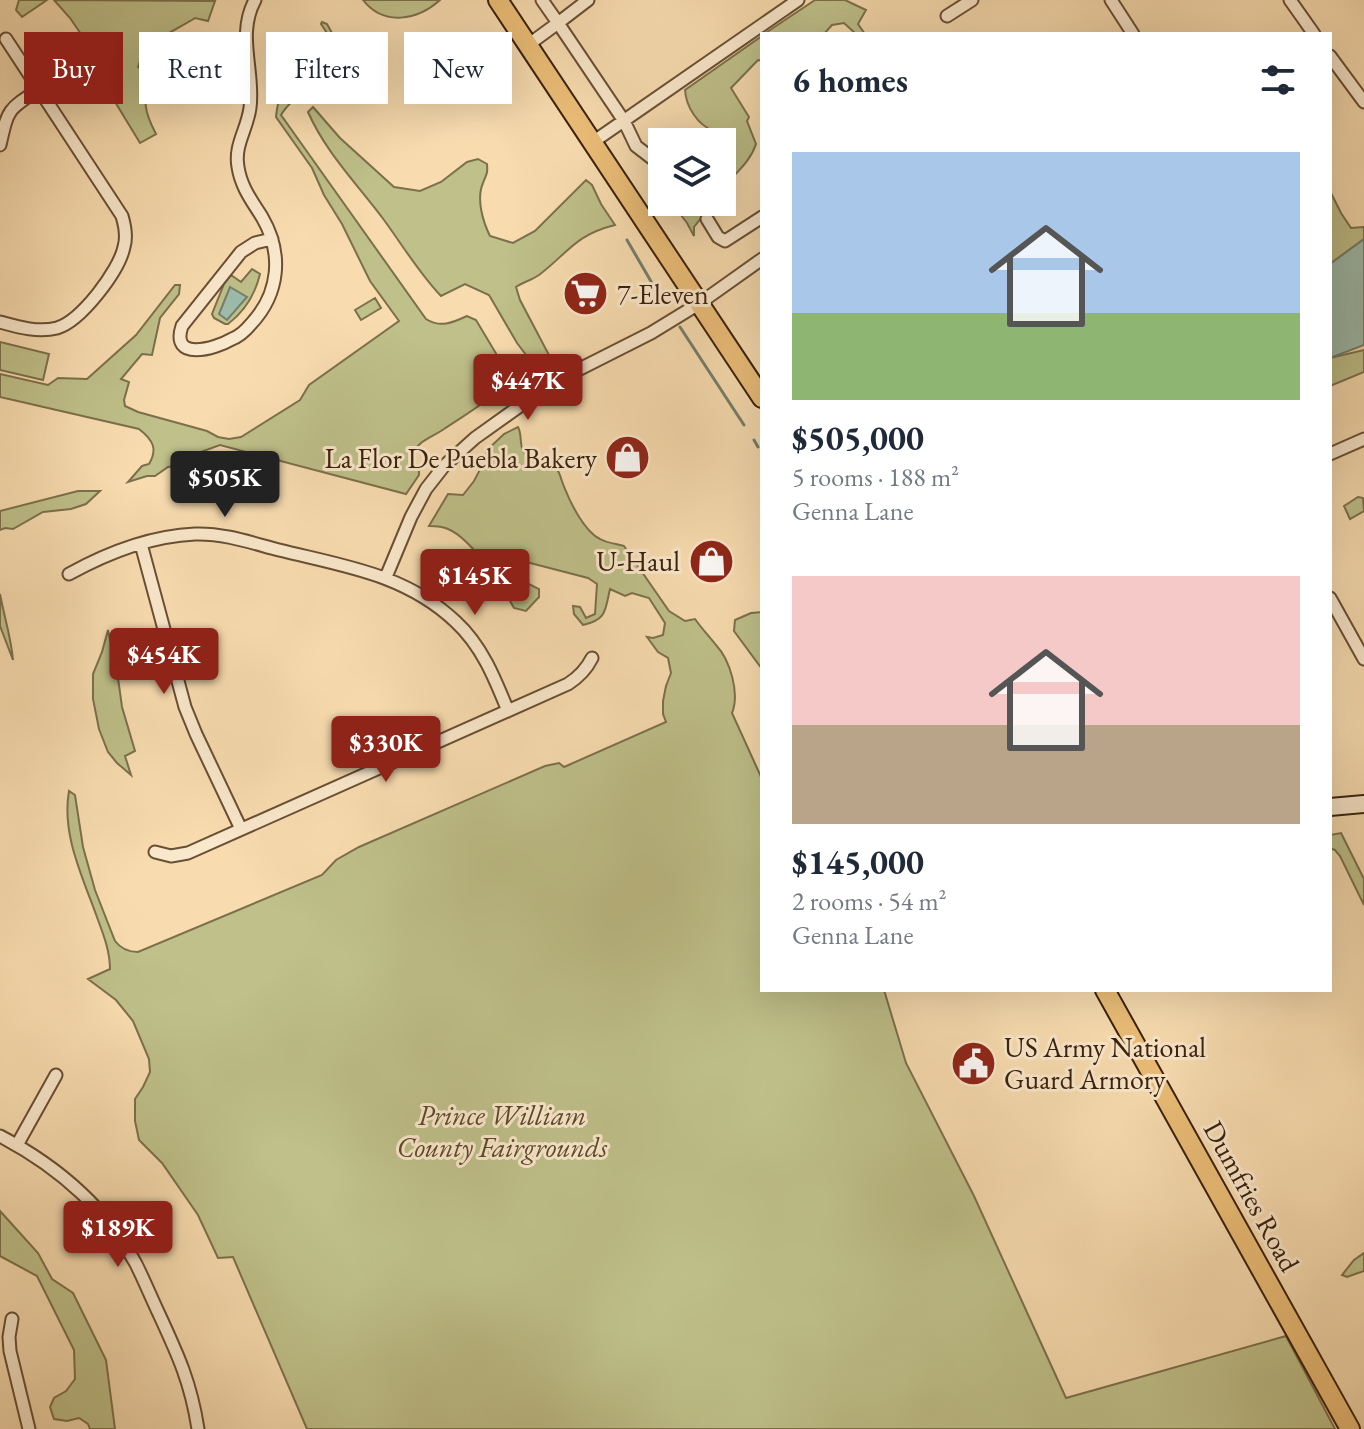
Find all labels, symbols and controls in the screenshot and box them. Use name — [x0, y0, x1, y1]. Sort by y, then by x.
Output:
chip: Buy — [24, 32, 123, 104]
chip: Rent — [139, 32, 250, 104]
chip: Filters — [266, 32, 388, 104]
chip: New — [404, 32, 512, 104]
text: 6 homes — [792, 58, 908, 102]
icon: filters — [1256, 58, 1300, 102]
map controls — [648, 128, 736, 216]
button: layers — [648, 128, 736, 216]
icon: home — [974, 204, 1118, 348]
supermarket icon: 7-Eleven — [562, 270, 610, 318]
place label: 7-Eleven — [617, 276, 709, 312]
pin: $447K — [472, 354, 584, 422]
text: $447K — [491, 363, 565, 397]
text: $505,000 — [792, 416, 924, 460]
shop icon: La Flor De Puebla Bakery — [604, 434, 652, 482]
place label: La Flor De Puebla Bakery — [324, 440, 598, 476]
pin: $505K — [169, 451, 281, 519]
text: $505K — [188, 460, 262, 494]
text: 5 rooms · 188 m² — [792, 460, 959, 494]
text: Genna Lane — [792, 494, 914, 528]
shop icon: U-Haul — [687, 537, 735, 585]
place label: U-Haul — [596, 543, 680, 579]
pin: $145K — [419, 549, 531, 617]
text: $145K — [438, 558, 512, 592]
pin: $454K — [108, 628, 220, 696]
icon: home — [974, 628, 1118, 772]
text: $454K — [127, 637, 201, 671]
pin: $330K — [330, 716, 442, 784]
text: $330K — [349, 725, 423, 759]
text: $145,000 — [792, 840, 924, 884]
text: 2 rooms · 54 m² — [792, 884, 947, 918]
text: Genna Lane — [792, 918, 914, 952]
place label: US Army National Guard Armory — [1004, 1029, 1206, 1097]
public building icon: US Army National Guard Armory — [949, 1039, 997, 1087]
park label: Prince William County Fairgrounds — [397, 1097, 608, 1165]
street label: Dumfries Road — [1196, 1114, 1309, 1278]
pin: $189K — [62, 1201, 174, 1269]
text: $189K — [81, 1210, 155, 1244]

